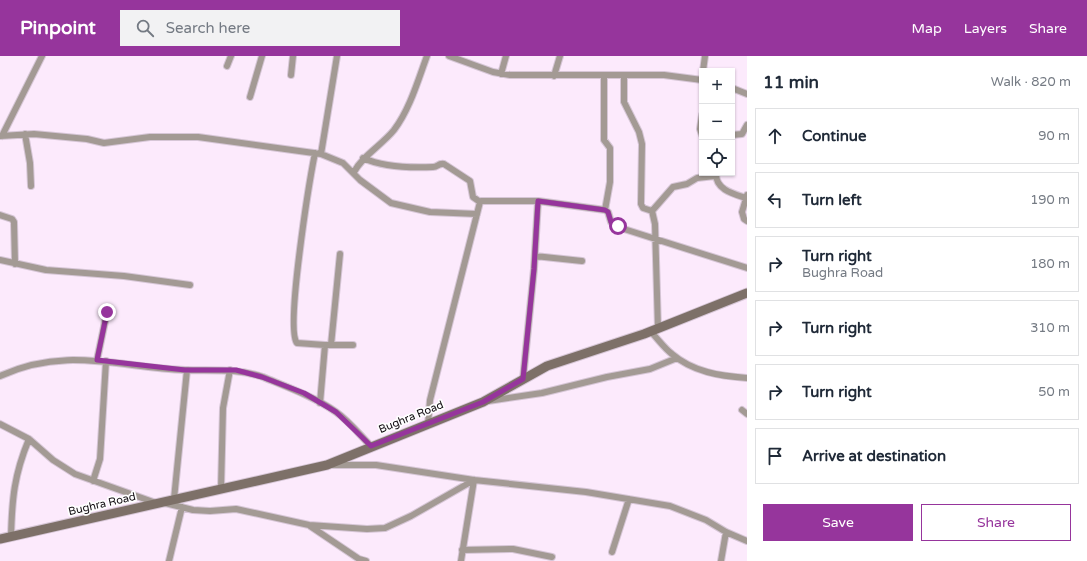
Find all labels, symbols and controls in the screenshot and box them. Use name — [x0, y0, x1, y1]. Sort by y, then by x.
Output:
search box — [120, 10, 400, 46]
text: Pinpoint — [20, 17, 96, 39]
icon: search — [134, 17, 156, 39]
text: Search here — [166, 19, 250, 37]
text: Map — [912, 20, 942, 37]
text: Layers — [964, 20, 1007, 37]
text: Share — [1029, 20, 1067, 37]
map controls — [699, 68, 735, 176]
button: + — [699, 68, 735, 104]
text: 11 min — [763, 72, 819, 93]
text: Walk · 820 m — [991, 74, 1071, 90]
button: − — [699, 104, 735, 140]
icon: ahead — [764, 125, 786, 147]
text: Continue — [802, 127, 866, 145]
text: 90 m — [1038, 128, 1070, 144]
button: locate — [699, 140, 735, 176]
icon: left — [764, 189, 786, 211]
text: Turn left — [802, 191, 862, 209]
text: 190 m — [1030, 192, 1070, 208]
route start — [609, 217, 627, 235]
text: Turn right — [802, 247, 872, 265]
icon: right — [764, 253, 786, 275]
text: 180 m — [1030, 256, 1070, 272]
text: Bughra Road — [802, 265, 883, 281]
route end — [98, 303, 116, 321]
icon: right — [764, 317, 786, 339]
text: Turn right — [802, 319, 872, 337]
text: 310 m — [1030, 320, 1070, 336]
icon: right — [764, 381, 786, 403]
text: Turn right — [802, 383, 872, 401]
text: 50 m — [1038, 384, 1070, 400]
street label: Bughra Road — [377, 398, 445, 436]
icon: arrive — [764, 445, 786, 467]
text: Arrive at destination — [802, 447, 946, 465]
street label: Bughra Road — [67, 490, 137, 518]
button: Save — [763, 504, 913, 541]
button: Share — [921, 504, 1071, 541]

